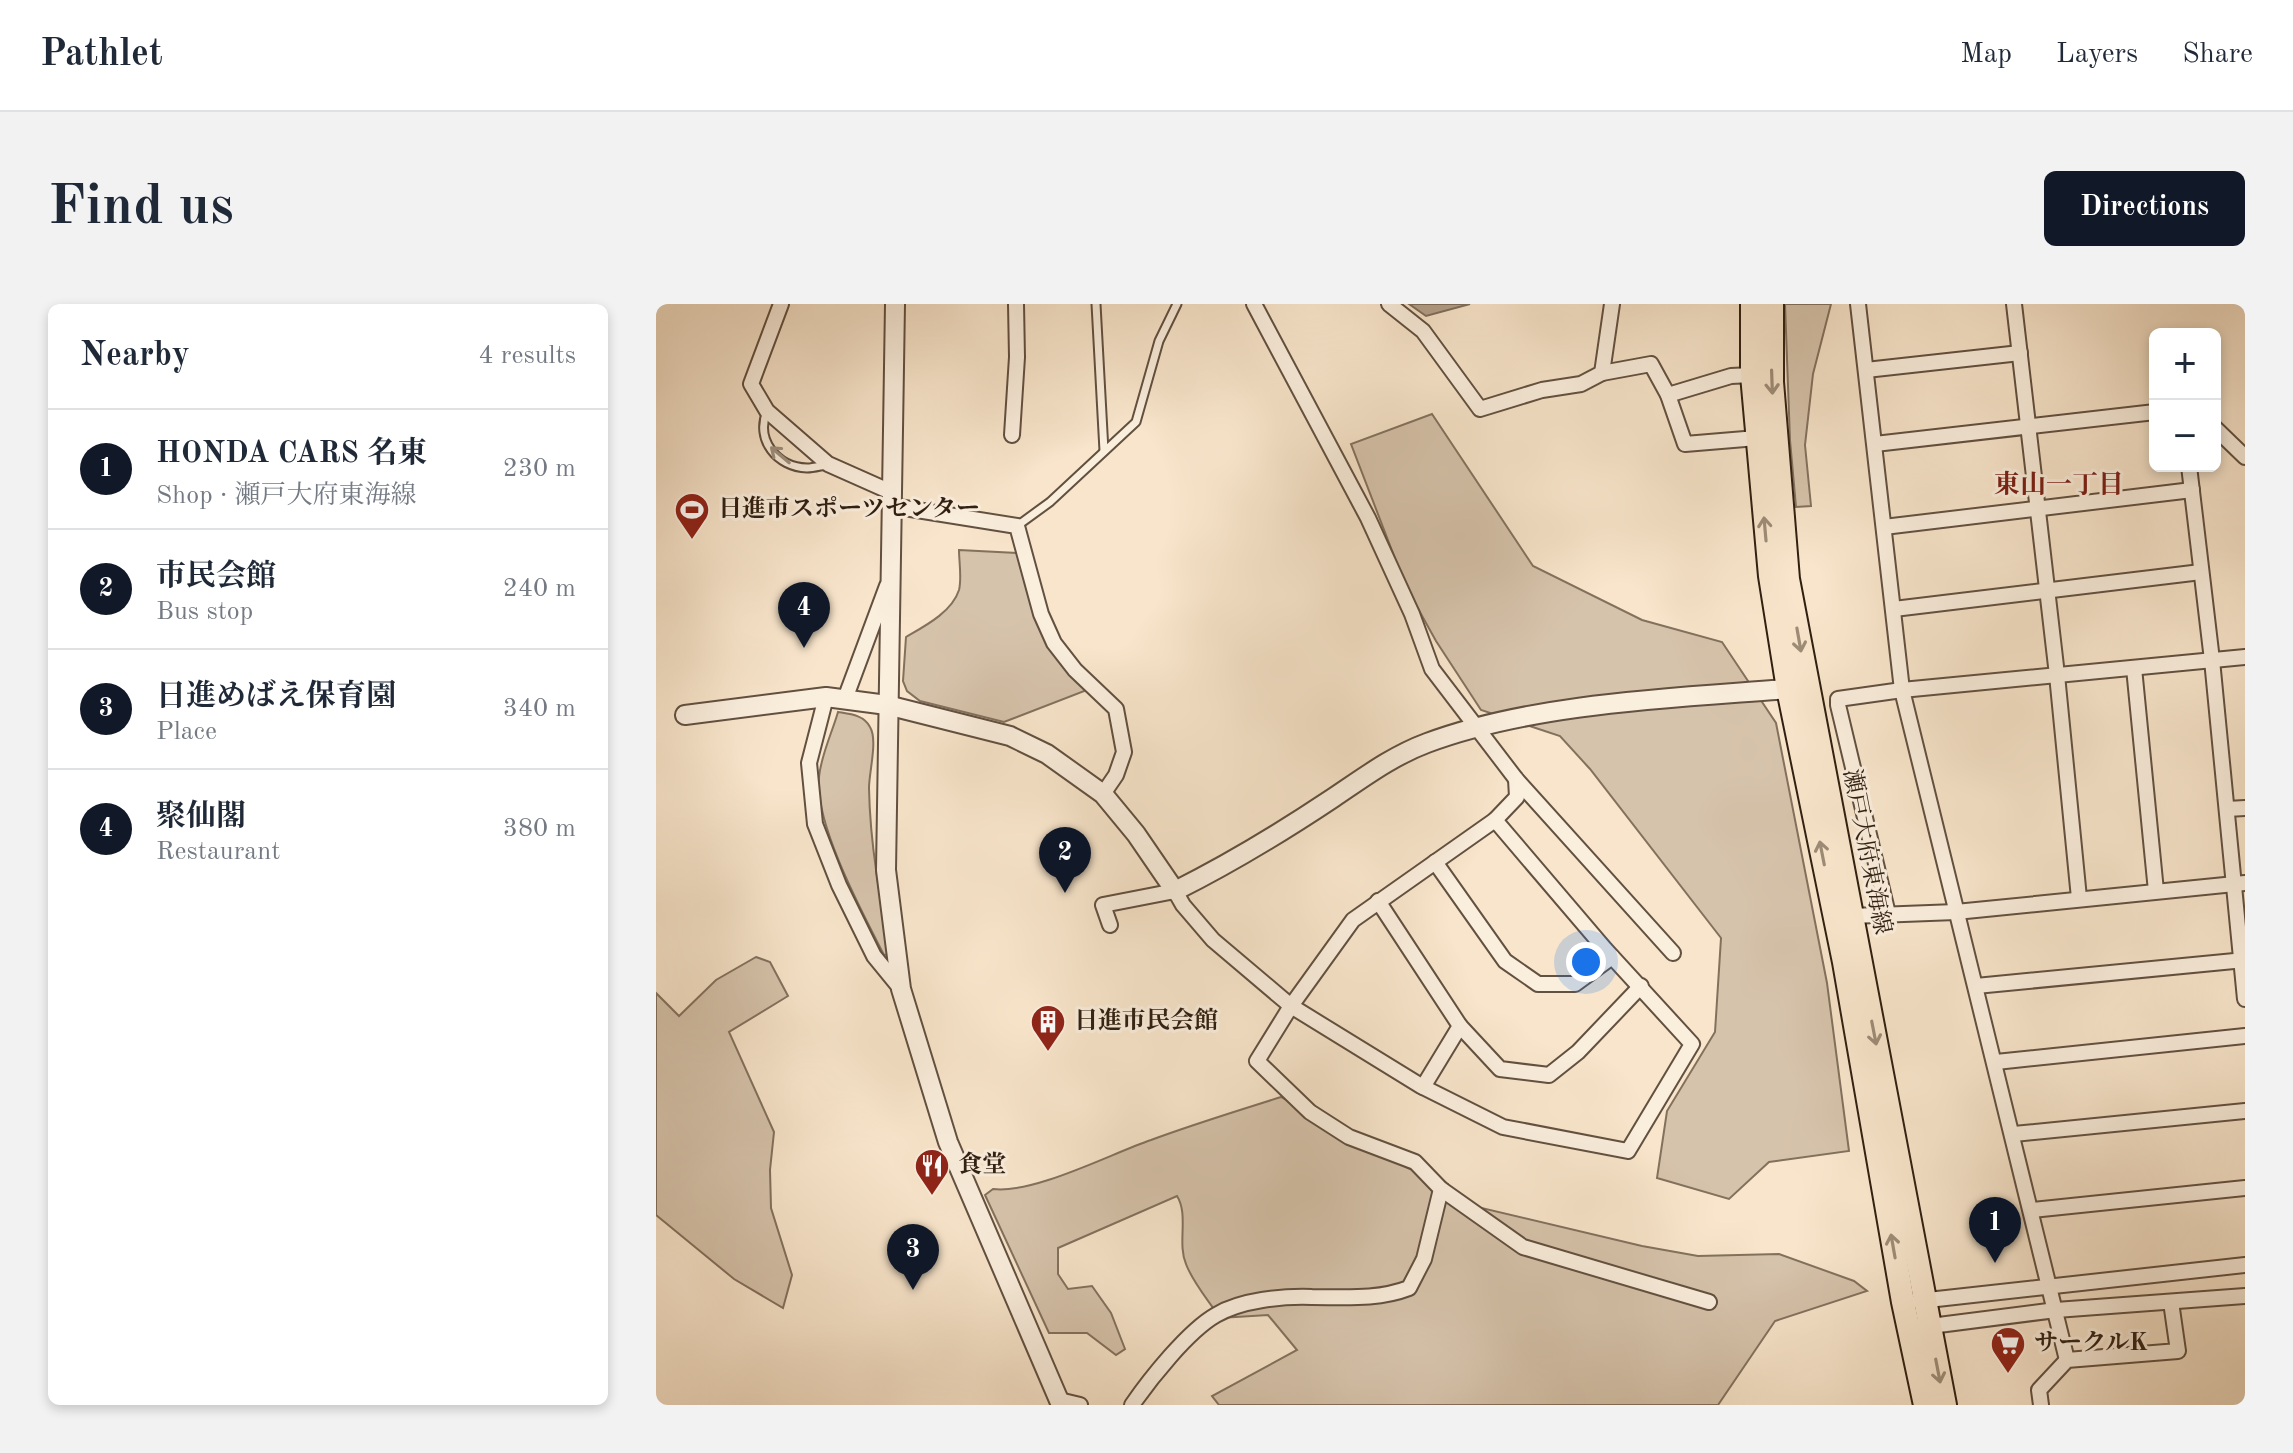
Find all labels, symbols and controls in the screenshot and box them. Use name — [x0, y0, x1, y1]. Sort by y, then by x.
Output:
text: Pathlet — [40, 36, 163, 74]
text: Map — [1960, 41, 2012, 69]
text: Layers — [2056, 41, 2138, 69]
text: Share — [2182, 41, 2253, 69]
button: Directions — [2044, 171, 2245, 246]
text: Find us — [48, 180, 234, 236]
map controls — [2149, 328, 2221, 472]
button: + — [2149, 328, 2221, 400]
text: Nearby — [80, 339, 190, 373]
text: 4 results — [478, 343, 576, 369]
one-way arrow — [1765, 368, 1780, 395]
button: − — [2149, 400, 2221, 472]
text: HONDA CARS 名東 — [156, 439, 427, 469]
one-way arrow — [770, 446, 790, 464]
text: 1 — [98, 456, 114, 482]
text: 230 m — [503, 456, 576, 482]
district label: 東山一丁目 — [1994, 470, 2124, 499]
text: Shop · 瀬戸大府東海線 — [156, 483, 416, 509]
sports icon: 日進市スポーツセンター — [673, 491, 711, 541]
place label: 日進市スポーツセンター — [718, 495, 980, 522]
one-way arrow — [1758, 516, 1773, 543]
text: 市民会館 — [156, 562, 276, 592]
text: 2 — [98, 576, 114, 602]
text: 240 m — [503, 576, 576, 602]
pin: 4 — [778, 582, 830, 648]
text: Bus stop — [156, 599, 253, 625]
one-way arrow — [1793, 627, 1808, 653]
text: 日進めばえ保育園 — [156, 682, 396, 712]
text: 3 — [98, 696, 114, 722]
text: 340 m — [503, 696, 576, 722]
text: Place — [156, 719, 217, 745]
street label: 瀬戸大府東海線 — [1838, 767, 1897, 937]
text: 聚仙閣 — [156, 802, 246, 832]
text: 4 — [98, 816, 114, 842]
text: 380 m — [503, 816, 576, 842]
pin: 2 — [1039, 827, 1091, 893]
text: Restaurant — [156, 839, 280, 865]
one-way arrow — [1814, 840, 1829, 866]
your location — [1566, 942, 1606, 982]
building icon: 日進市民会館 — [1029, 1003, 1067, 1053]
place label: 日進市民会館 — [1074, 1007, 1218, 1034]
one-way arrow — [1867, 1020, 1882, 1046]
restaurant icon: 食堂 — [913, 1147, 951, 1197]
place label: 食堂 — [958, 1151, 1006, 1178]
pin: 1 — [1969, 1197, 2021, 1263]
pin: 3 — [887, 1224, 939, 1290]
one-way arrow — [1885, 1234, 1900, 1259]
supermarket icon: サークルK — [1989, 1325, 2027, 1375]
place label: サークルK — [2034, 1330, 2148, 1356]
one-way arrow — [1931, 1358, 1946, 1383]

